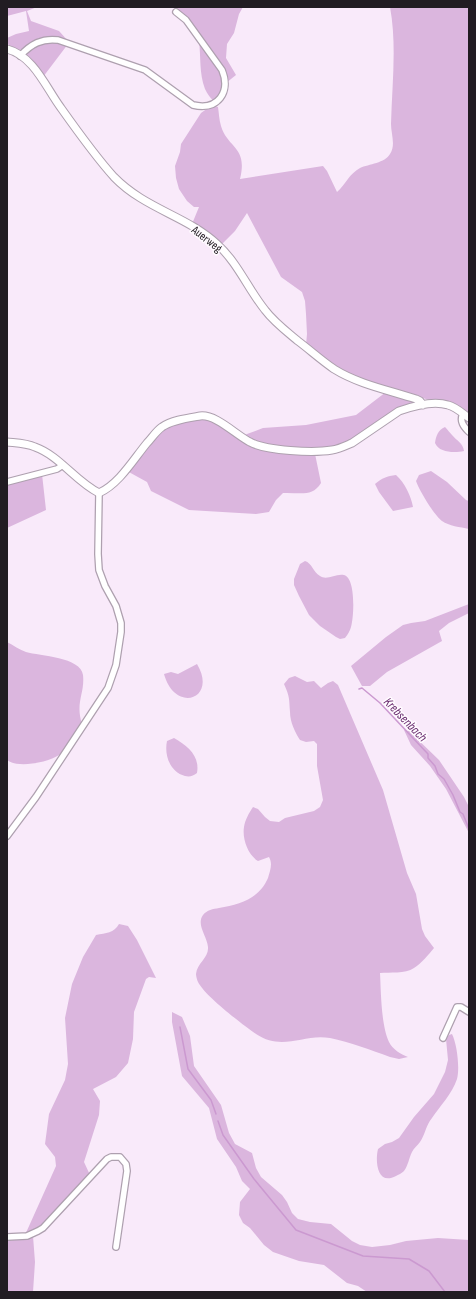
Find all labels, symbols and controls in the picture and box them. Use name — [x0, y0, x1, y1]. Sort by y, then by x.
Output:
street label: Auerweg — [188, 222, 225, 256]
water label: Krebsenbach — [380, 694, 431, 746]

